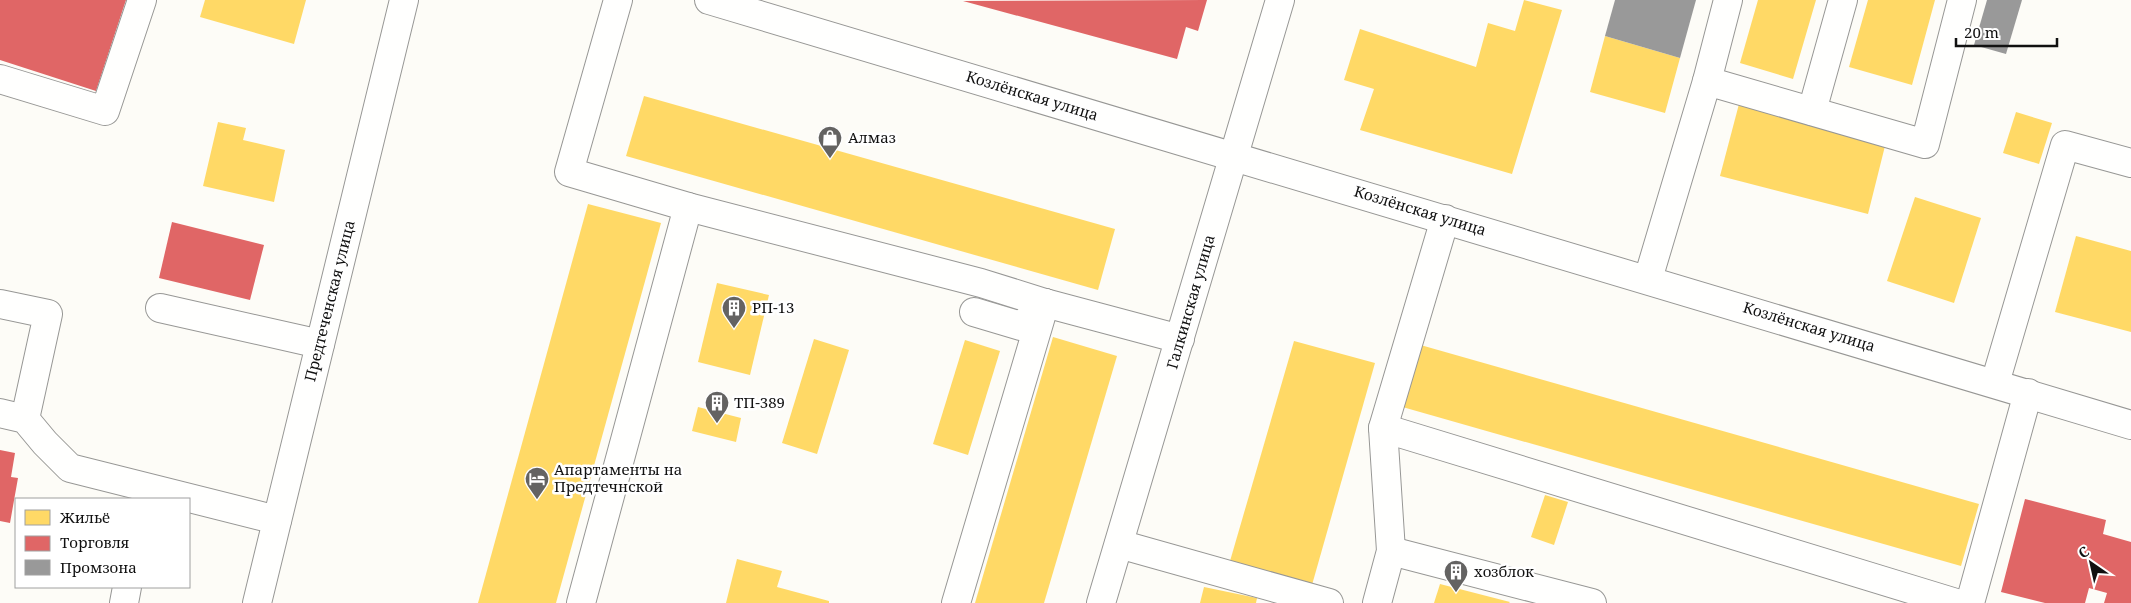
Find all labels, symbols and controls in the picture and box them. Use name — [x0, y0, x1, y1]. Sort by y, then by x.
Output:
scale bar — [1956, 15, 2057, 47]
text: 20 m — [1964, 22, 1999, 42]
street label: Козлёнская улица — [964, 65, 1101, 125]
shop icon: Алмаз — [817, 125, 843, 159]
place label: Алмаз — [848, 127, 896, 147]
street label: Козлёнская улица — [1352, 180, 1489, 240]
street label: Предтеченская улица — [299, 218, 359, 384]
street label: Галкинская улица — [1161, 232, 1219, 371]
building icon: РП-13 — [721, 295, 747, 329]
street label: Козлёнская улица — [1741, 296, 1878, 356]
place label: РП-13 — [752, 297, 794, 317]
building icon: ТП-389 — [704, 390, 730, 424]
place label: ТП-389 — [734, 392, 785, 412]
place label: Апартаменты на Предтечнской — [554, 459, 682, 496]
hotel icon: Апартаменты на Предтечнской — [524, 466, 550, 500]
legend — [15, 498, 190, 588]
text: Жильё — [59, 507, 110, 527]
text: Торговля — [60, 532, 129, 552]
north arrow — [2066, 538, 2116, 588]
text: С — [2074, 541, 2093, 562]
text: Промзона — [60, 557, 137, 577]
building icon: хозблок — [1443, 559, 1469, 593]
place label: хозблок — [1474, 561, 1534, 581]

